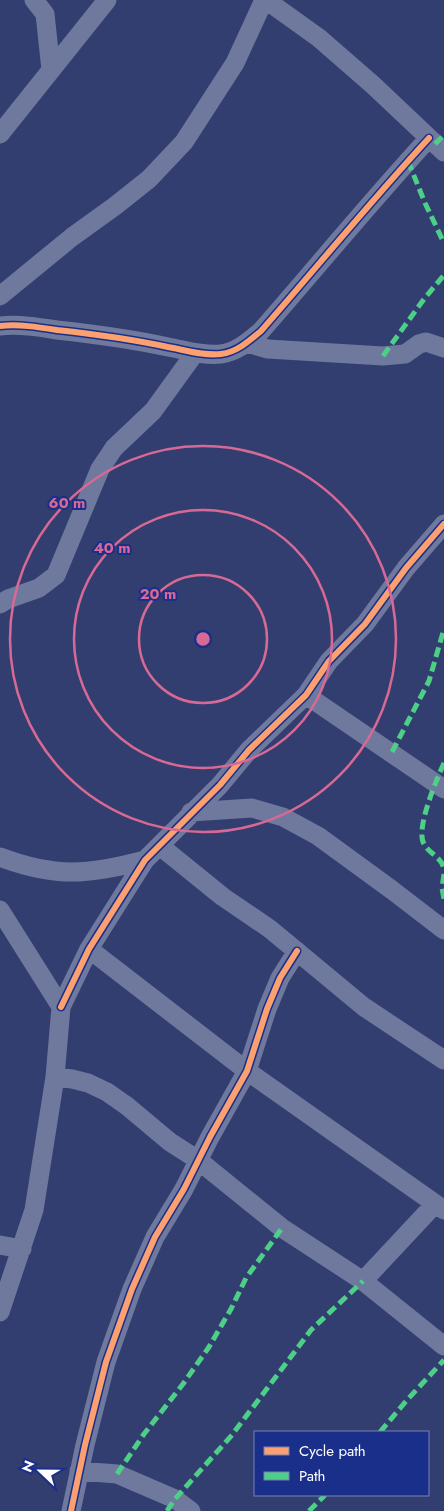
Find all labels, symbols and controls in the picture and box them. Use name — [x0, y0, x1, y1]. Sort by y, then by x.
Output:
text: 60 m — [49, 492, 85, 514]
text: 40 m — [93, 537, 131, 559]
text: 20 m — [140, 583, 176, 605]
centre of rings — [194, 630, 212, 648]
legend — [254, 1431, 429, 1496]
text: Cycle path — [299, 1440, 366, 1462]
north arrow — [15, 1446, 65, 1496]
text: N — [17, 1457, 39, 1475]
text: Path — [299, 1465, 325, 1487]

